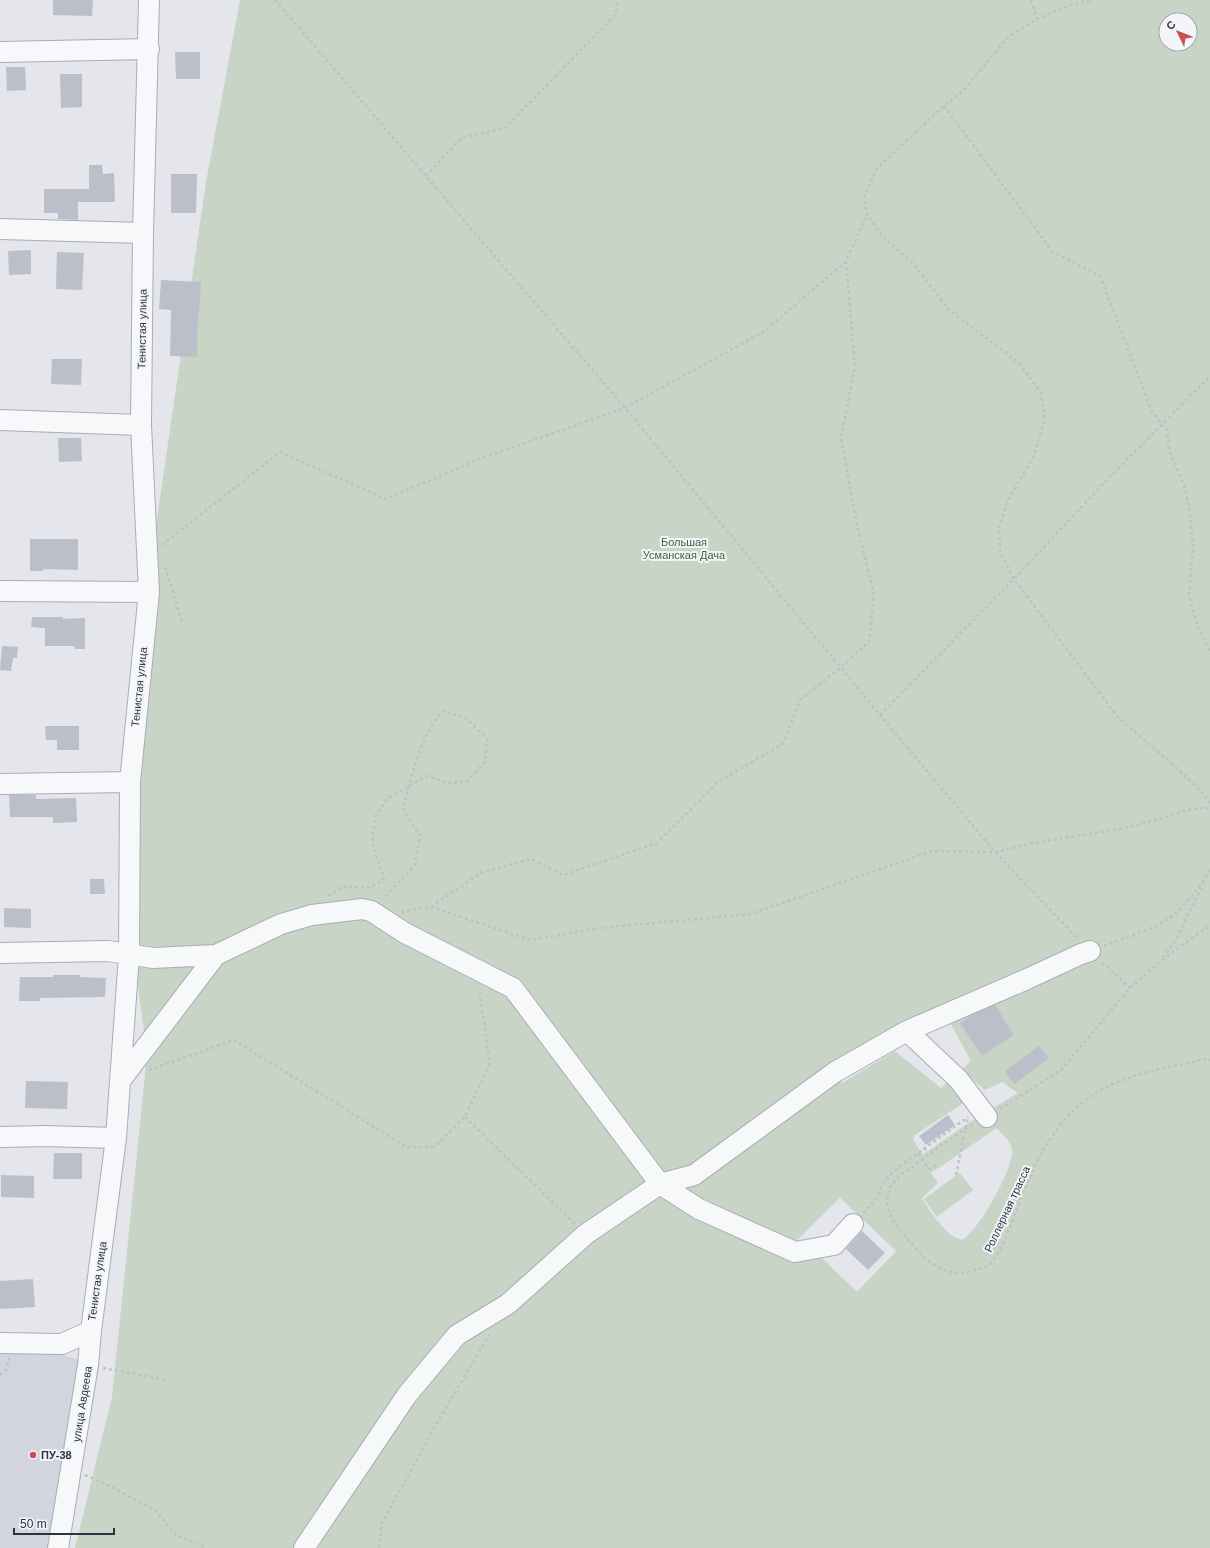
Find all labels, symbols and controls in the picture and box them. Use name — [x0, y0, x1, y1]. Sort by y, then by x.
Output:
north arrow — [1158, 12, 1198, 52]
text: С — [1164, 18, 1178, 32]
street label: Тенистая улица — [135, 288, 149, 369]
park label: Большая Усманская Дача — [643, 536, 726, 561]
street label: Тенистая улица — [129, 646, 149, 728]
street label: Роллерная трасса — [982, 1163, 1033, 1254]
street label: Тенистая улица — [85, 1240, 109, 1322]
street label: улица Авдеева — [70, 1364, 94, 1443]
place label: ПУ-38 — [41, 1449, 72, 1461]
marker: ПУ-38 — [28, 1450, 38, 1460]
scale bar — [14, 1510, 114, 1536]
text: 50 m — [20, 1517, 47, 1531]

